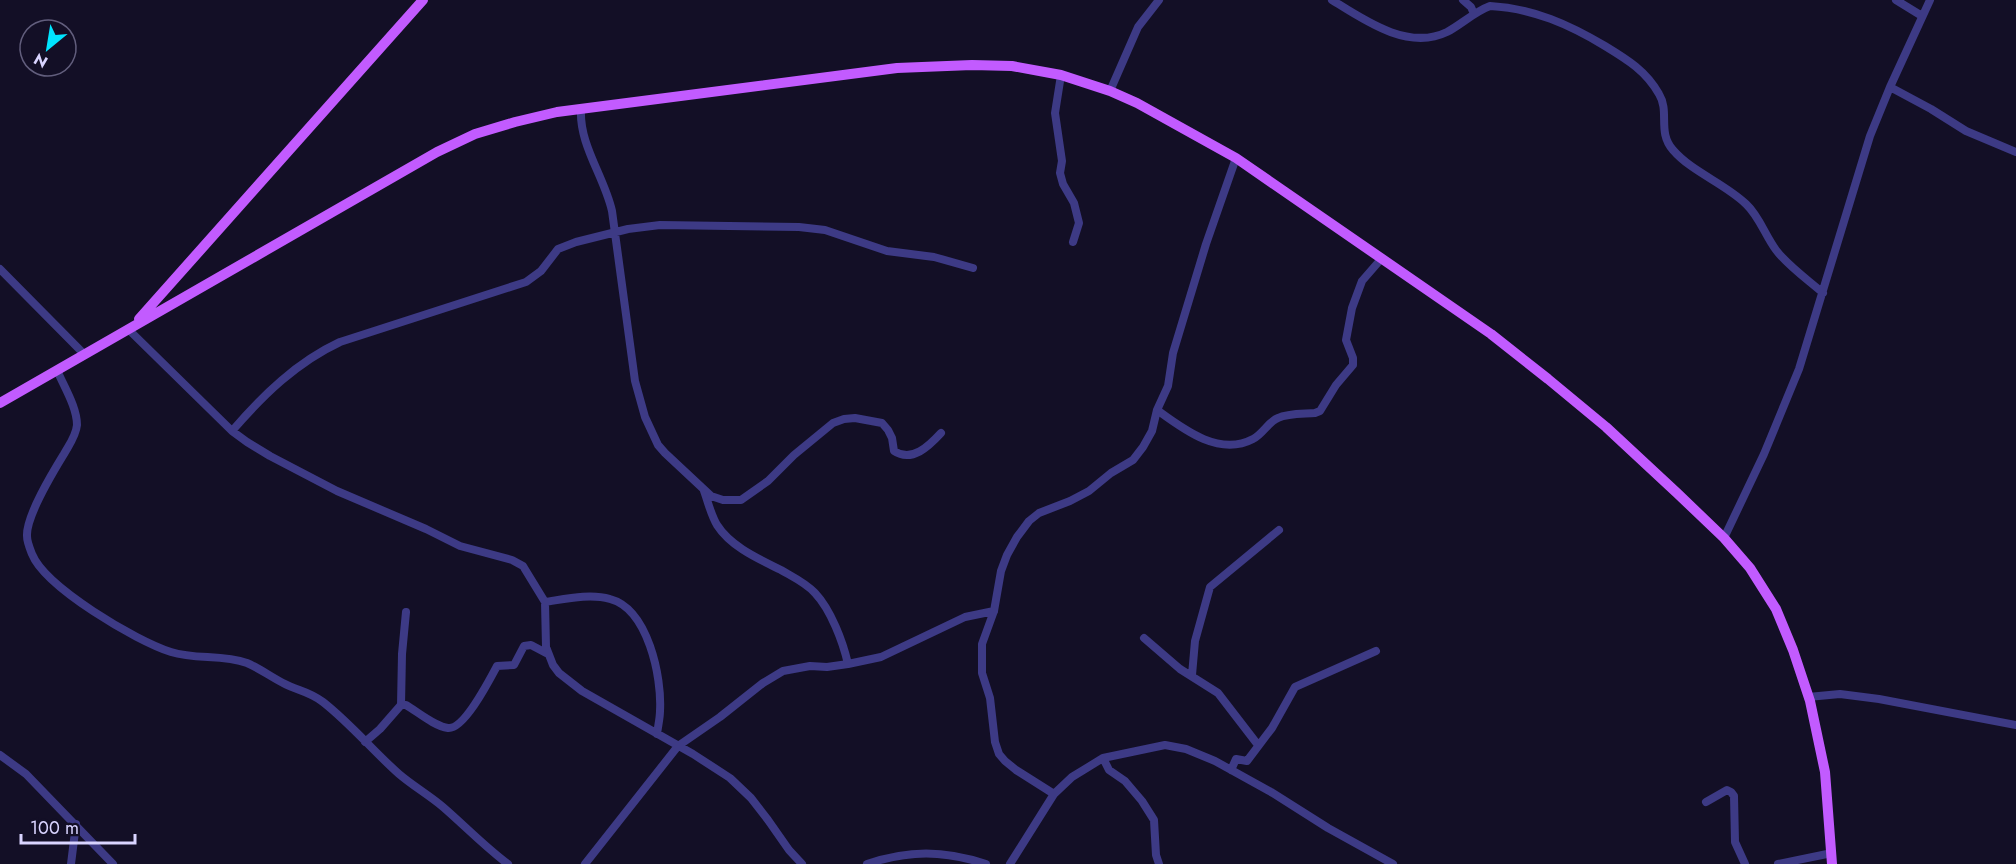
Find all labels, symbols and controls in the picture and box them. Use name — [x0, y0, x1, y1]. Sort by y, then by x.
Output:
north arrow — [18, 18, 78, 78]
text: N — [29, 47, 52, 74]
scale bar — [21, 807, 135, 845]
text: 100 m — [30, 815, 79, 841]

